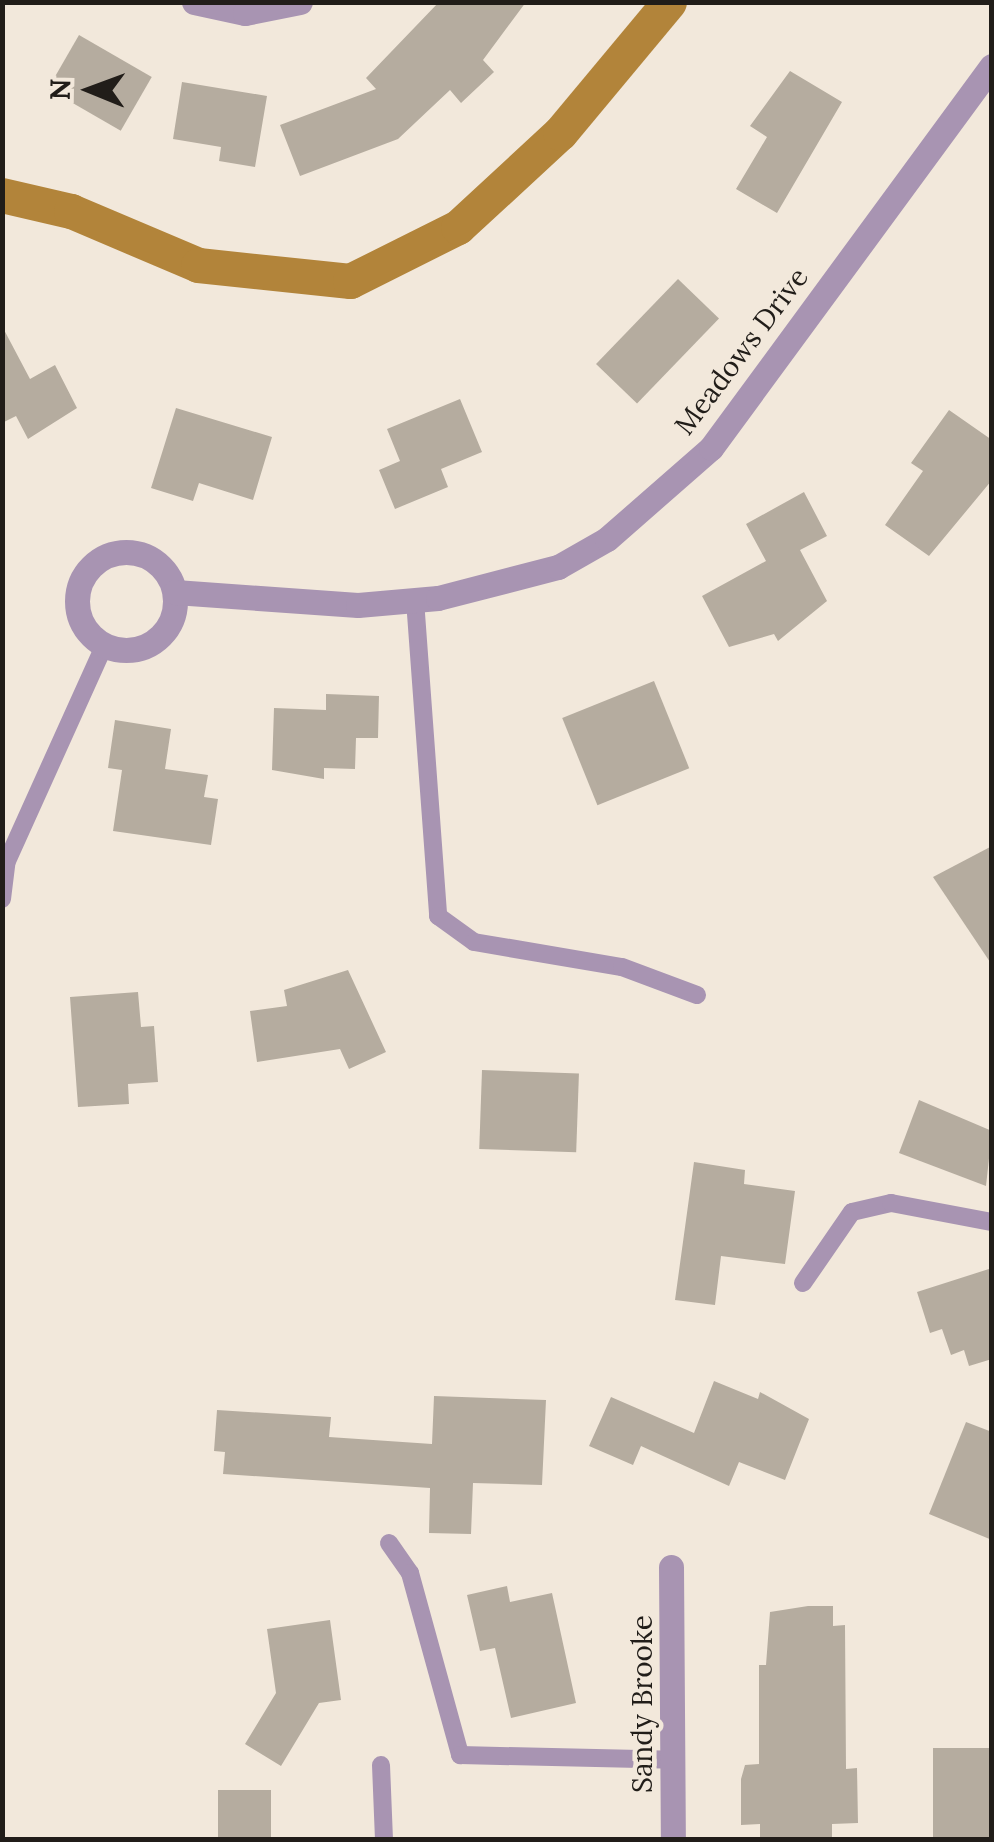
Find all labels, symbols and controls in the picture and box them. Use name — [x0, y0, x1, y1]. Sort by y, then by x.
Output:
north arrow — [40, 40, 140, 140]
text: N — [42, 78, 78, 101]
street label: Meadows Drive — [667, 261, 815, 441]
street label: Sandy Brooke — [625, 1615, 659, 1793]

